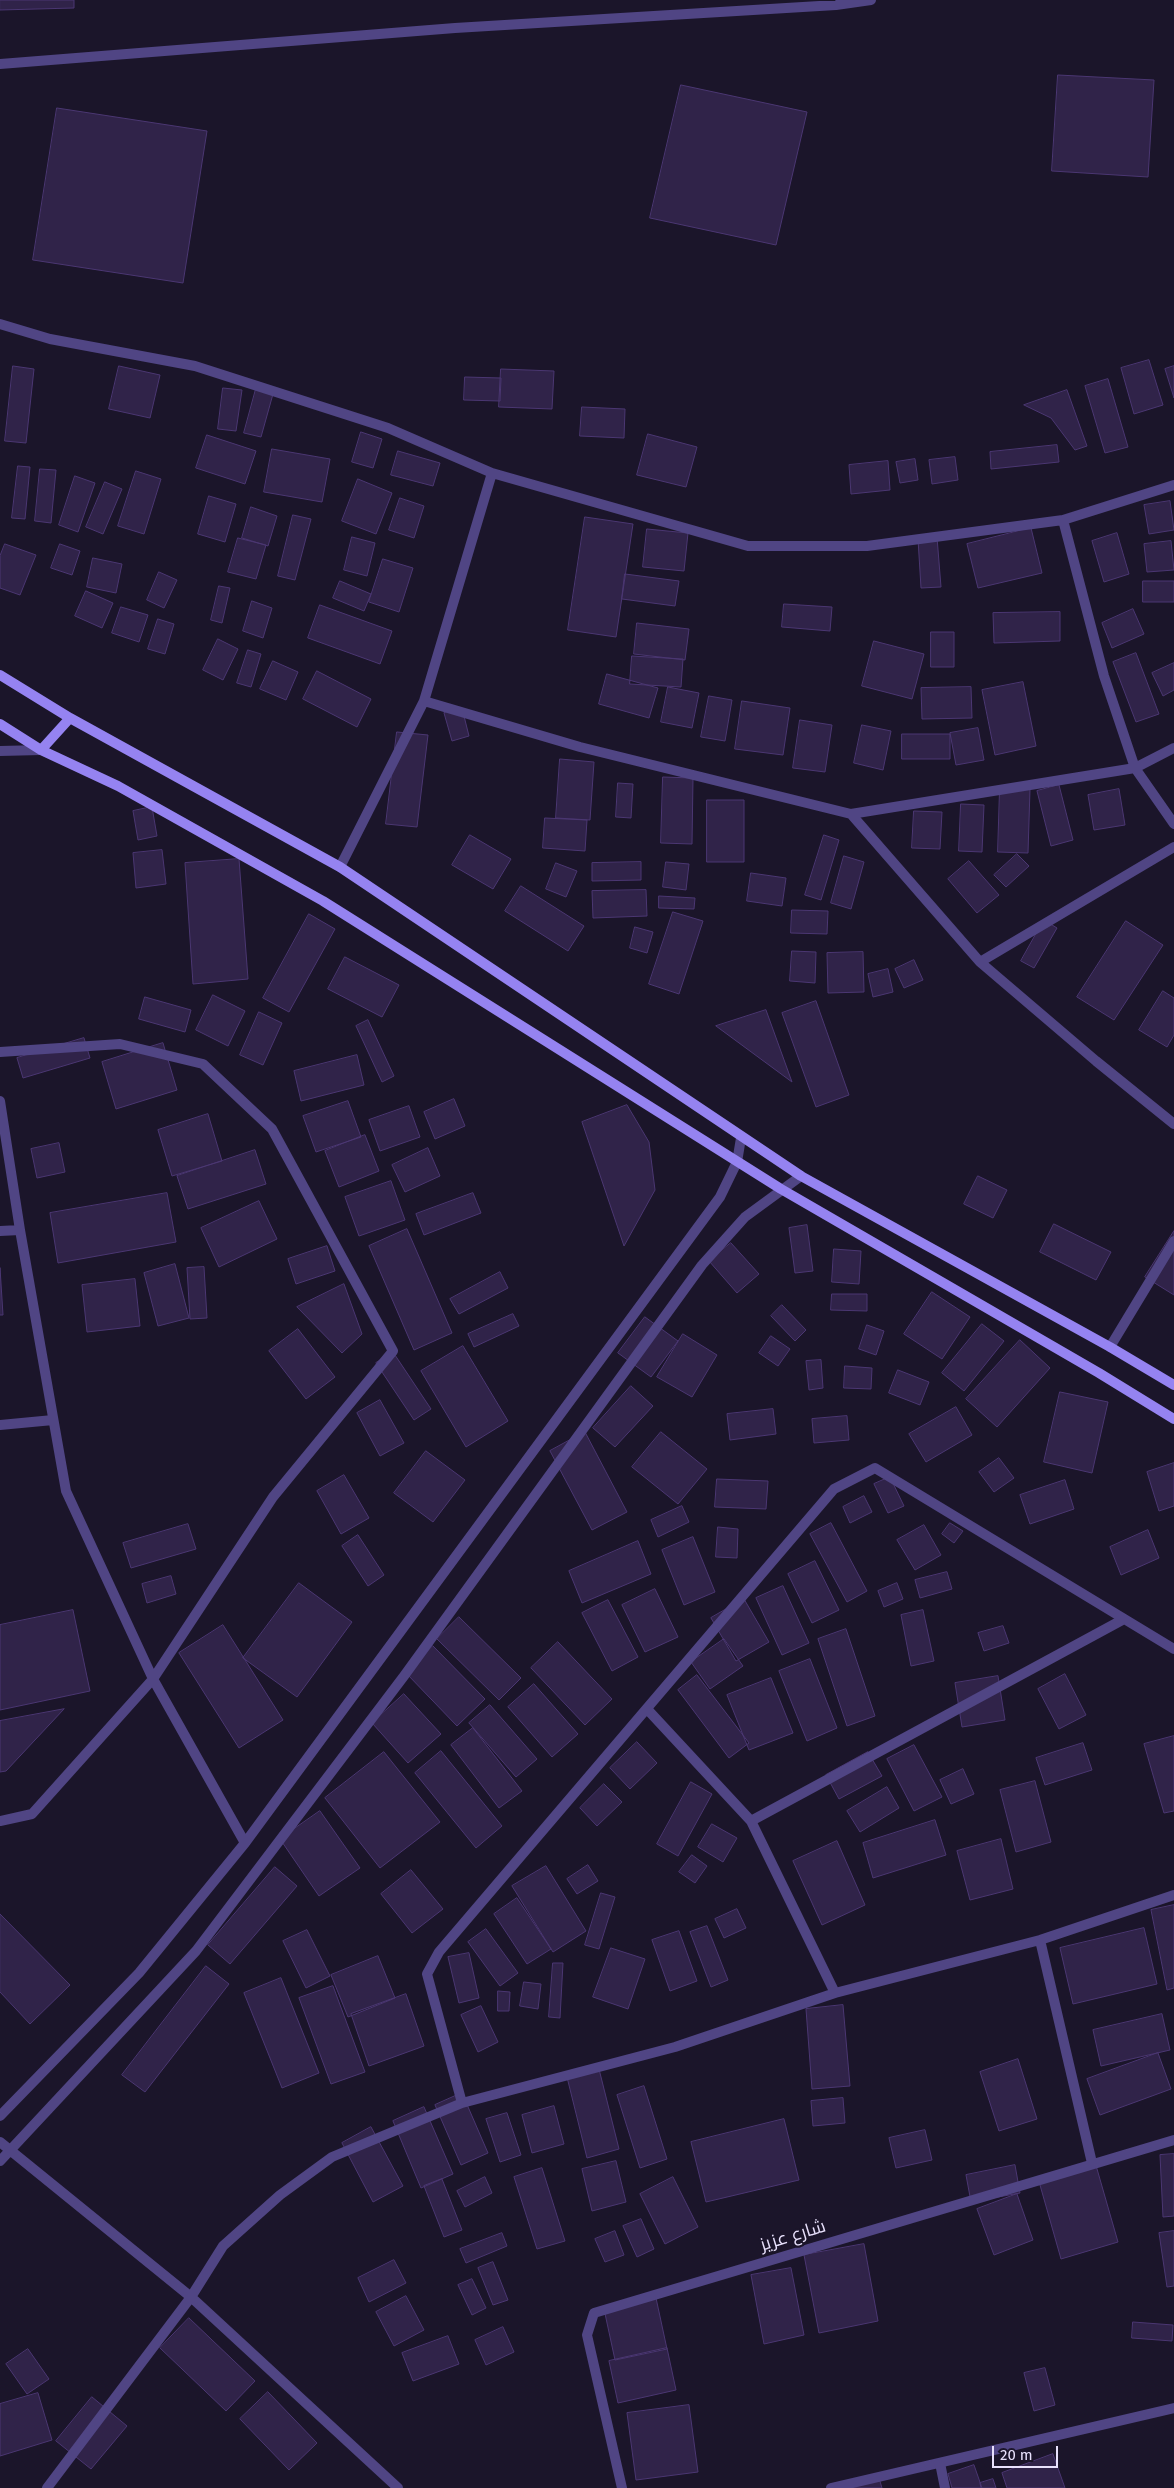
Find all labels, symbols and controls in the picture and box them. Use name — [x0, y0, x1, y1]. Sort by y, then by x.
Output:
street label: شارع عزيز — [758, 2216, 828, 2256]
scale bar — [994, 2436, 1060, 2468]
text: 20 m — [1000, 2446, 1033, 2464]

